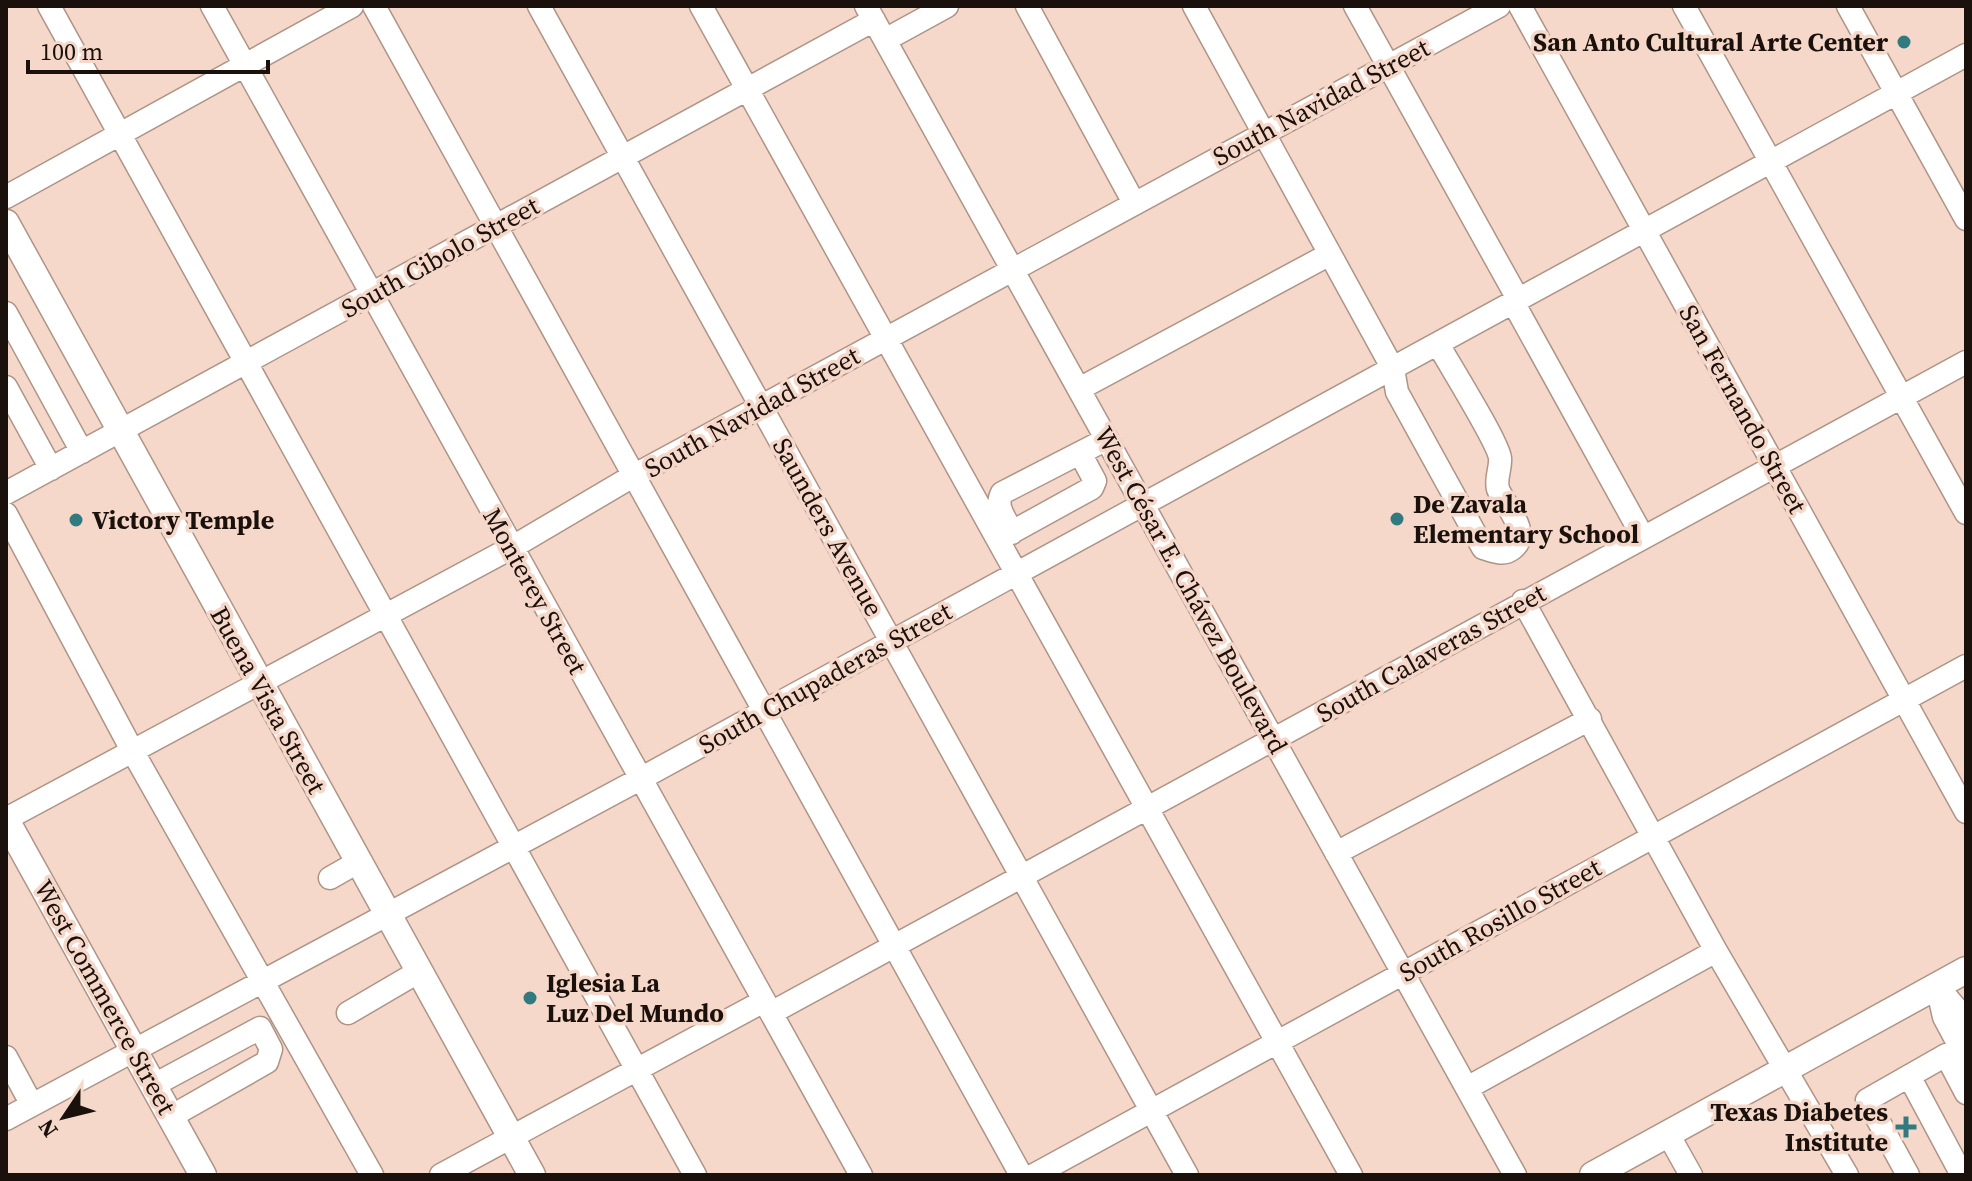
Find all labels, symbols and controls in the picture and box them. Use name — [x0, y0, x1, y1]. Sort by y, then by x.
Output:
scale bar — [28, 24, 268, 74]
place label: San Anto Cultural Arte Center — [1533, 24, 1889, 60]
street label: South Navidad Street — [1206, 29, 1436, 174]
marker: San Anto Cultural Arte Center — [1895, 33, 1913, 51]
text: 100 m — [40, 35, 103, 68]
street label: South Cibolo Street — [335, 187, 546, 326]
street label: San Fernando Street — [1671, 298, 1816, 520]
street label: South Navidad Street — [638, 338, 866, 486]
street label: West César E. Chávez Boulevard — [1086, 420, 1296, 760]
street label: Saunders Avenue — [764, 431, 892, 623]
place label: De Zavala Elementary School — [1413, 486, 1639, 552]
street label: Monterey Street — [474, 501, 596, 681]
place label: Victory Temple — [92, 502, 274, 538]
marker: De Zavala Elementary School — [1388, 510, 1406, 528]
marker: Victory Temple — [67, 511, 85, 529]
street label: South Calaveras Street — [1310, 575, 1553, 731]
street label: South Chupaderas Street — [692, 593, 959, 763]
street label: Buena Vista Street — [202, 600, 335, 801]
street label: South Rosillo Street — [1393, 849, 1608, 990]
street label: West Commerce Street — [26, 873, 185, 1121]
place label: Iglesia La Luz Del Mundo — [546, 965, 724, 1031]
marker: Iglesia La Luz Del Mundo — [521, 989, 539, 1007]
north arrow — [24, 1077, 104, 1157]
place label: Texas Diabetes Institute — [1710, 1094, 1888, 1160]
text: N — [31, 1113, 65, 1144]
marker: Texas Diabetes Institute — [1895, 1116, 1917, 1138]

